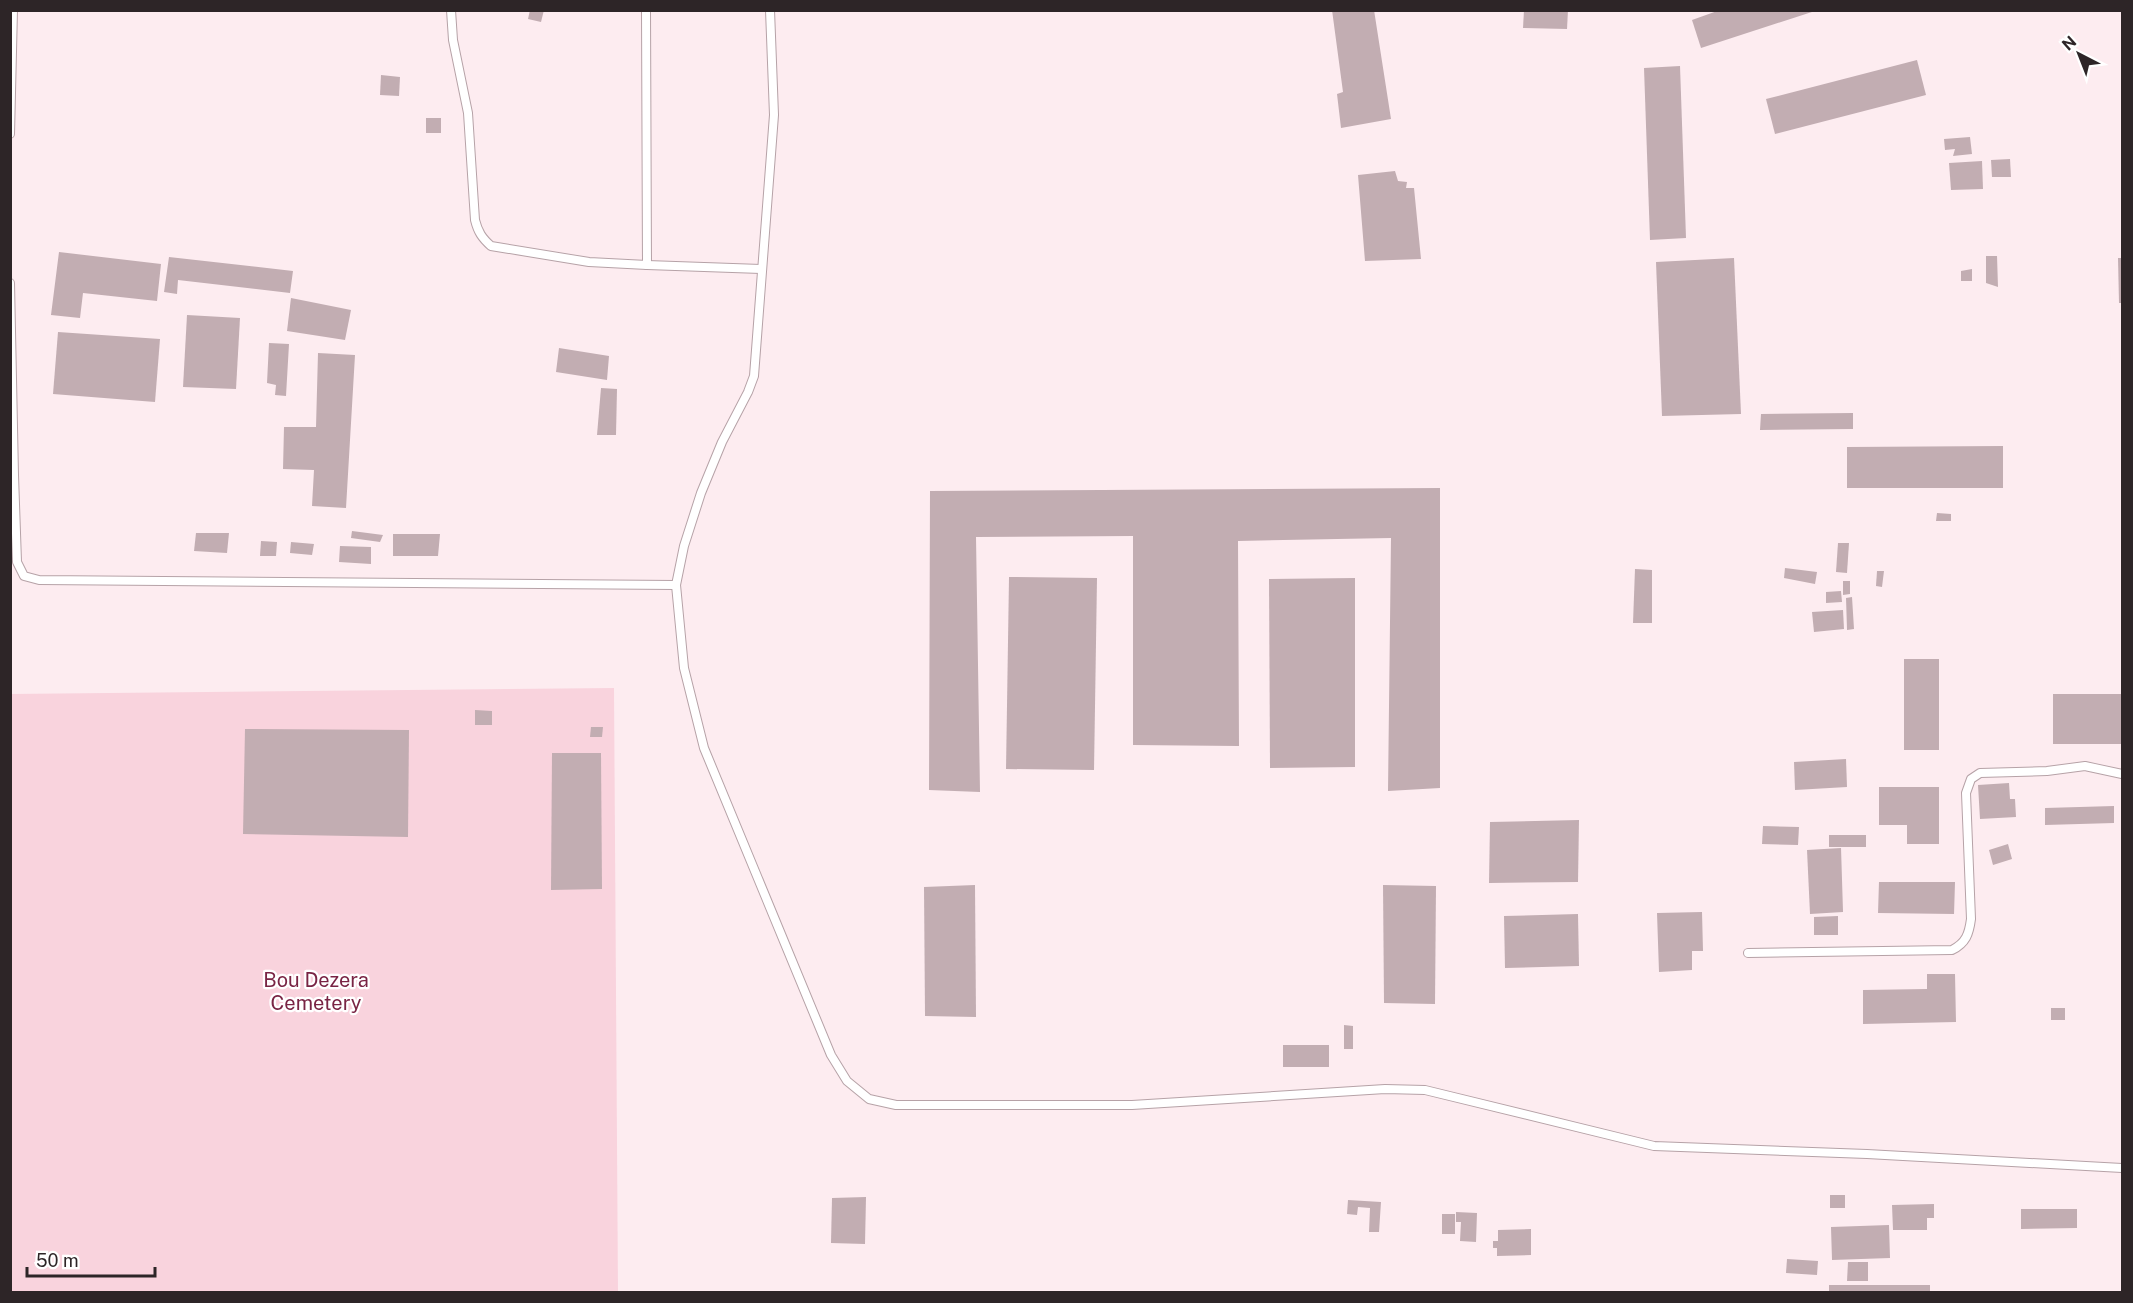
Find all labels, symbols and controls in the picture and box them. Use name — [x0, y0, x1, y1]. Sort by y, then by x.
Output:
north arrow — [2049, 24, 2109, 84]
text: N — [2058, 32, 2080, 54]
park label: Bou Dezera Cemetery — [263, 968, 369, 1015]
scale bar — [27, 1240, 154, 1278]
text: 50 m — [36, 1250, 79, 1271]

